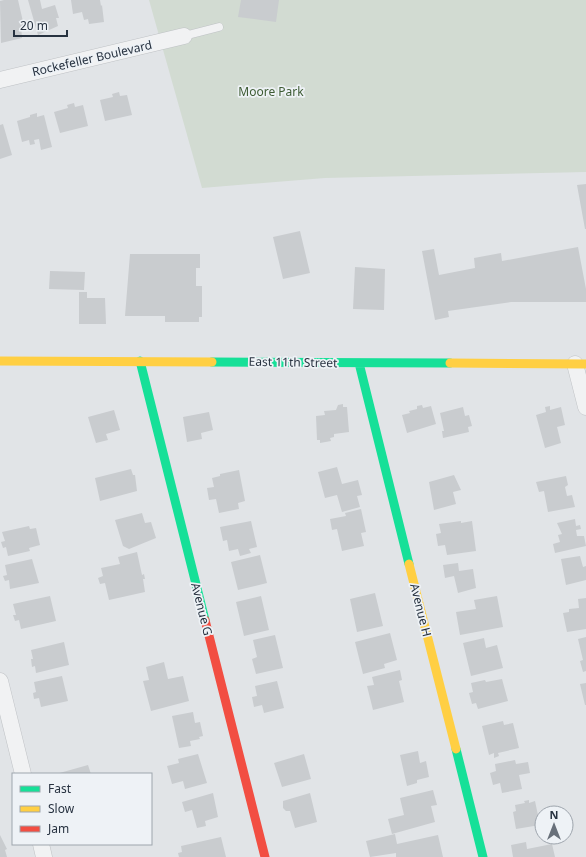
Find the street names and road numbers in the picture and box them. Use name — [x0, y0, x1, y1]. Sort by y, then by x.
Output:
street label: Rockefeller Boulevard — [30, 36, 154, 80]
street label: East 11th Street — [248, 353, 338, 371]
street label: Avenue G — [187, 581, 217, 637]
street label: Avenue H — [406, 582, 436, 638]

